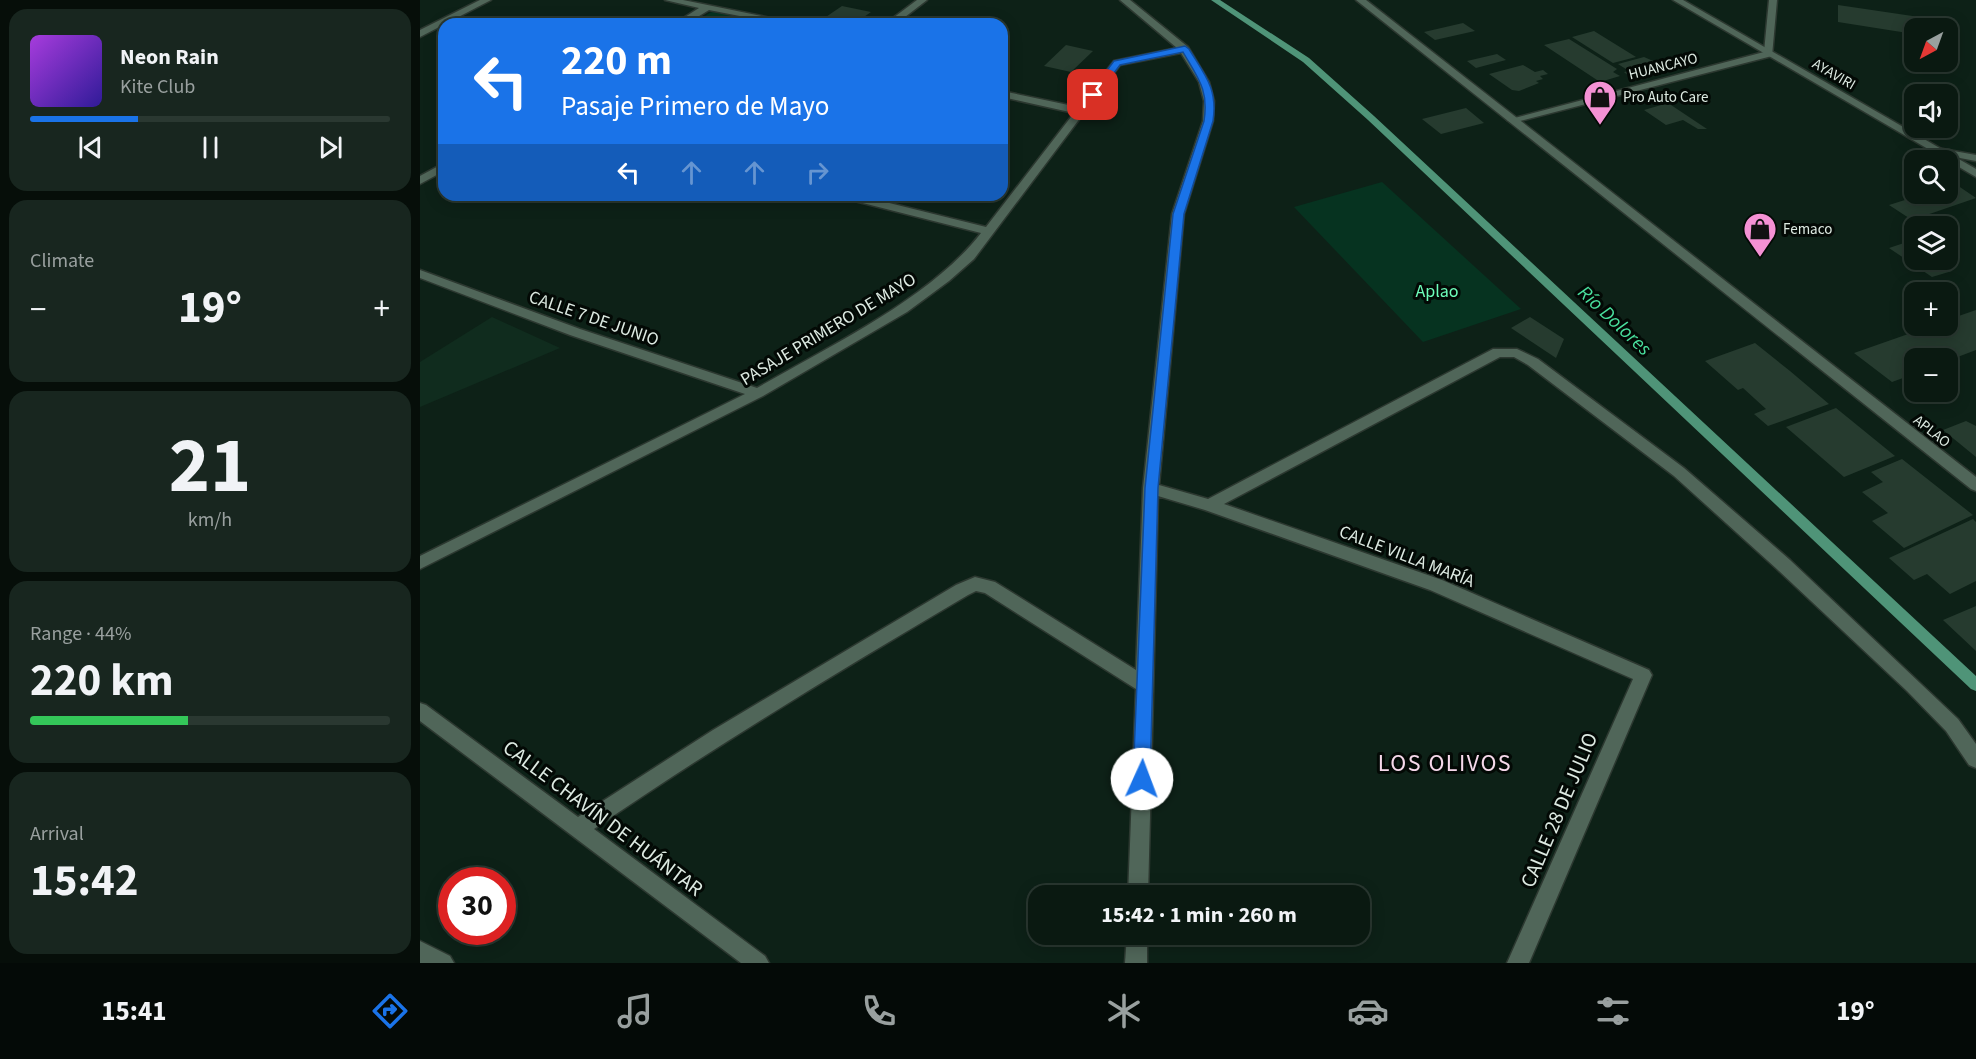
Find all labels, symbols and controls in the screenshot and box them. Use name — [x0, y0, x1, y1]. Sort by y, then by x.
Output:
north arrow — [1904, 18, 1958, 72]
map controls — [1904, 18, 1958, 402]
text: 220 m — [561, 31, 672, 91]
text: Neon Rain — [120, 41, 219, 73]
icon: left — [462, 42, 540, 120]
street label: HUANCAYO — [1626, 48, 1700, 85]
street label: AYAVIRI — [1808, 54, 1859, 95]
pin — [1067, 69, 1118, 120]
text: Kite Club — [120, 73, 195, 101]
icon: arrive — [1076, 78, 1109, 111]
shop icon: Pro Auto Care — [1582, 79, 1618, 126]
button: sound — [1904, 84, 1958, 138]
text: Pasaje Primero de Mayo — [561, 87, 829, 126]
place label: Pro Auto Care — [1623, 87, 1709, 108]
icon: previous — [74, 131, 107, 164]
icon: pause — [194, 131, 227, 164]
icon: next — [314, 131, 347, 164]
button: search — [1904, 150, 1958, 204]
icon: left — [612, 156, 645, 189]
icon: ahead — [675, 156, 708, 189]
icon: ahead — [738, 156, 771, 189]
icon: right — [801, 156, 834, 189]
shop icon: Femaco — [1742, 211, 1778, 258]
button: layers — [1904, 216, 1958, 270]
place label: Femaco — [1783, 219, 1832, 240]
text: Climate — [30, 247, 94, 275]
street label: PASAJE PRIMERO DE MAYO — [736, 267, 921, 392]
text: 19° — [178, 276, 242, 340]
park label: Aplao — [1415, 279, 1459, 304]
water label: Río Dolores — [1571, 279, 1657, 362]
button: + — [1904, 282, 1958, 336]
street label: CALLE 7 DE JUNIO — [526, 285, 662, 352]
text: − — [30, 286, 46, 333]
text: + — [374, 286, 390, 333]
button: − — [1904, 348, 1958, 402]
street label: APLAO — [1909, 410, 1955, 453]
text: 21 — [169, 411, 251, 522]
text: km/h — [188, 506, 232, 534]
street label: CALLE VILLA MARÍA — [1336, 519, 1478, 594]
text: Range · 44% — [30, 620, 131, 648]
text: 220 km — [30, 649, 174, 713]
street label: CALLE 28 DE JULIO — [1513, 728, 1605, 892]
street label: CALLE CHAVÍN DE HUÁNTAR — [497, 733, 709, 903]
district label: LOS OLIVOS — [1378, 746, 1512, 781]
position arrow — [1110, 747, 1174, 811]
text: Arrival — [30, 820, 84, 848]
text: 15:42 — [30, 849, 139, 913]
speed limit sign: 30 — [438, 867, 516, 945]
text: 15:42 · 1 min · 260 m — [1101, 899, 1297, 931]
icon: directions — [369, 990, 411, 1032]
icon: music — [614, 990, 656, 1032]
icon: phone — [858, 990, 900, 1032]
icon: climate — [1103, 990, 1145, 1032]
icon: car — [1347, 990, 1389, 1032]
icon: filters — [1592, 990, 1634, 1032]
text: 15:41 — [101, 992, 166, 1031]
text: 19° — [1836, 992, 1875, 1031]

